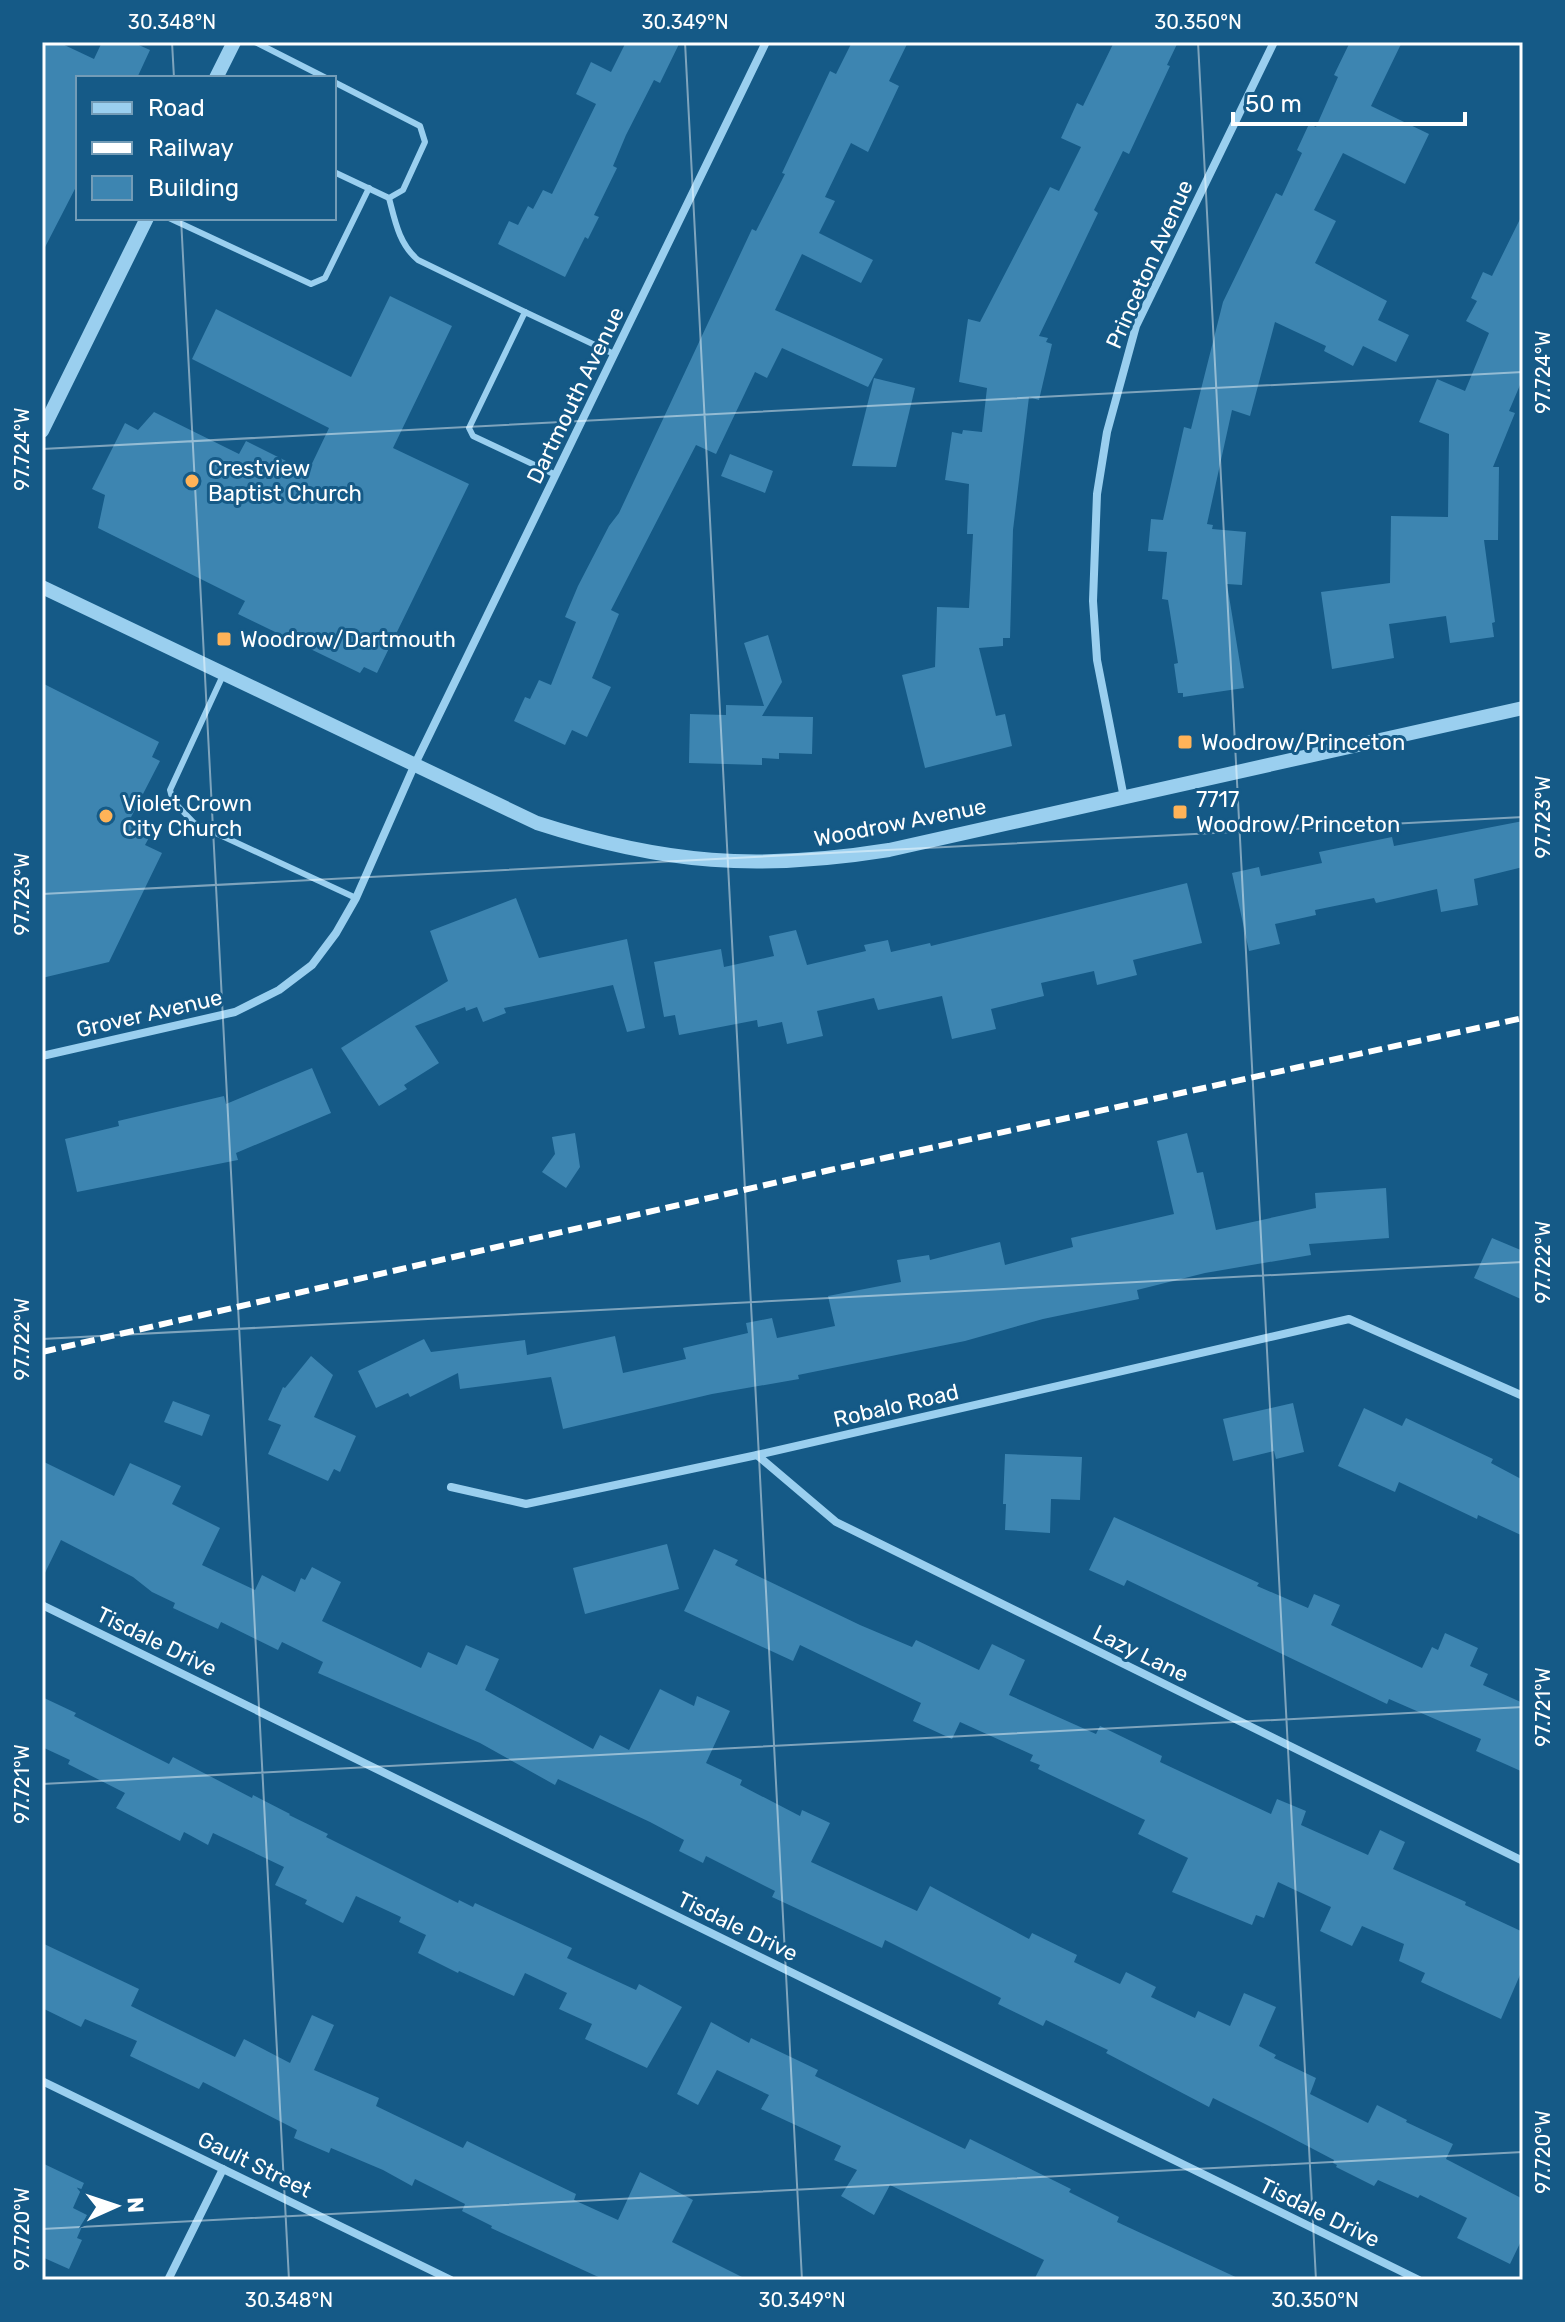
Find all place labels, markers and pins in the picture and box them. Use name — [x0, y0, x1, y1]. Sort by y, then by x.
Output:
place label: Crestview Baptist Church — [208, 455, 362, 507]
marker: Crestview Baptist Church — [183, 472, 201, 490]
place label: Woodrow/Dartmouth — [240, 626, 456, 653]
marker: Woodrow/Dartmouth — [215, 630, 233, 648]
place label: Woodrow/Princeton — [1201, 729, 1405, 756]
marker: Woodrow/Princeton — [1176, 733, 1194, 751]
place label: 7717 Woodrow/Princeton — [1196, 786, 1400, 838]
place label: Violet Crown City Church — [122, 790, 252, 842]
marker: 7717 Woodrow/Princeton — [1171, 803, 1189, 821]
marker: Violet Crown City Church — [97, 807, 115, 825]

